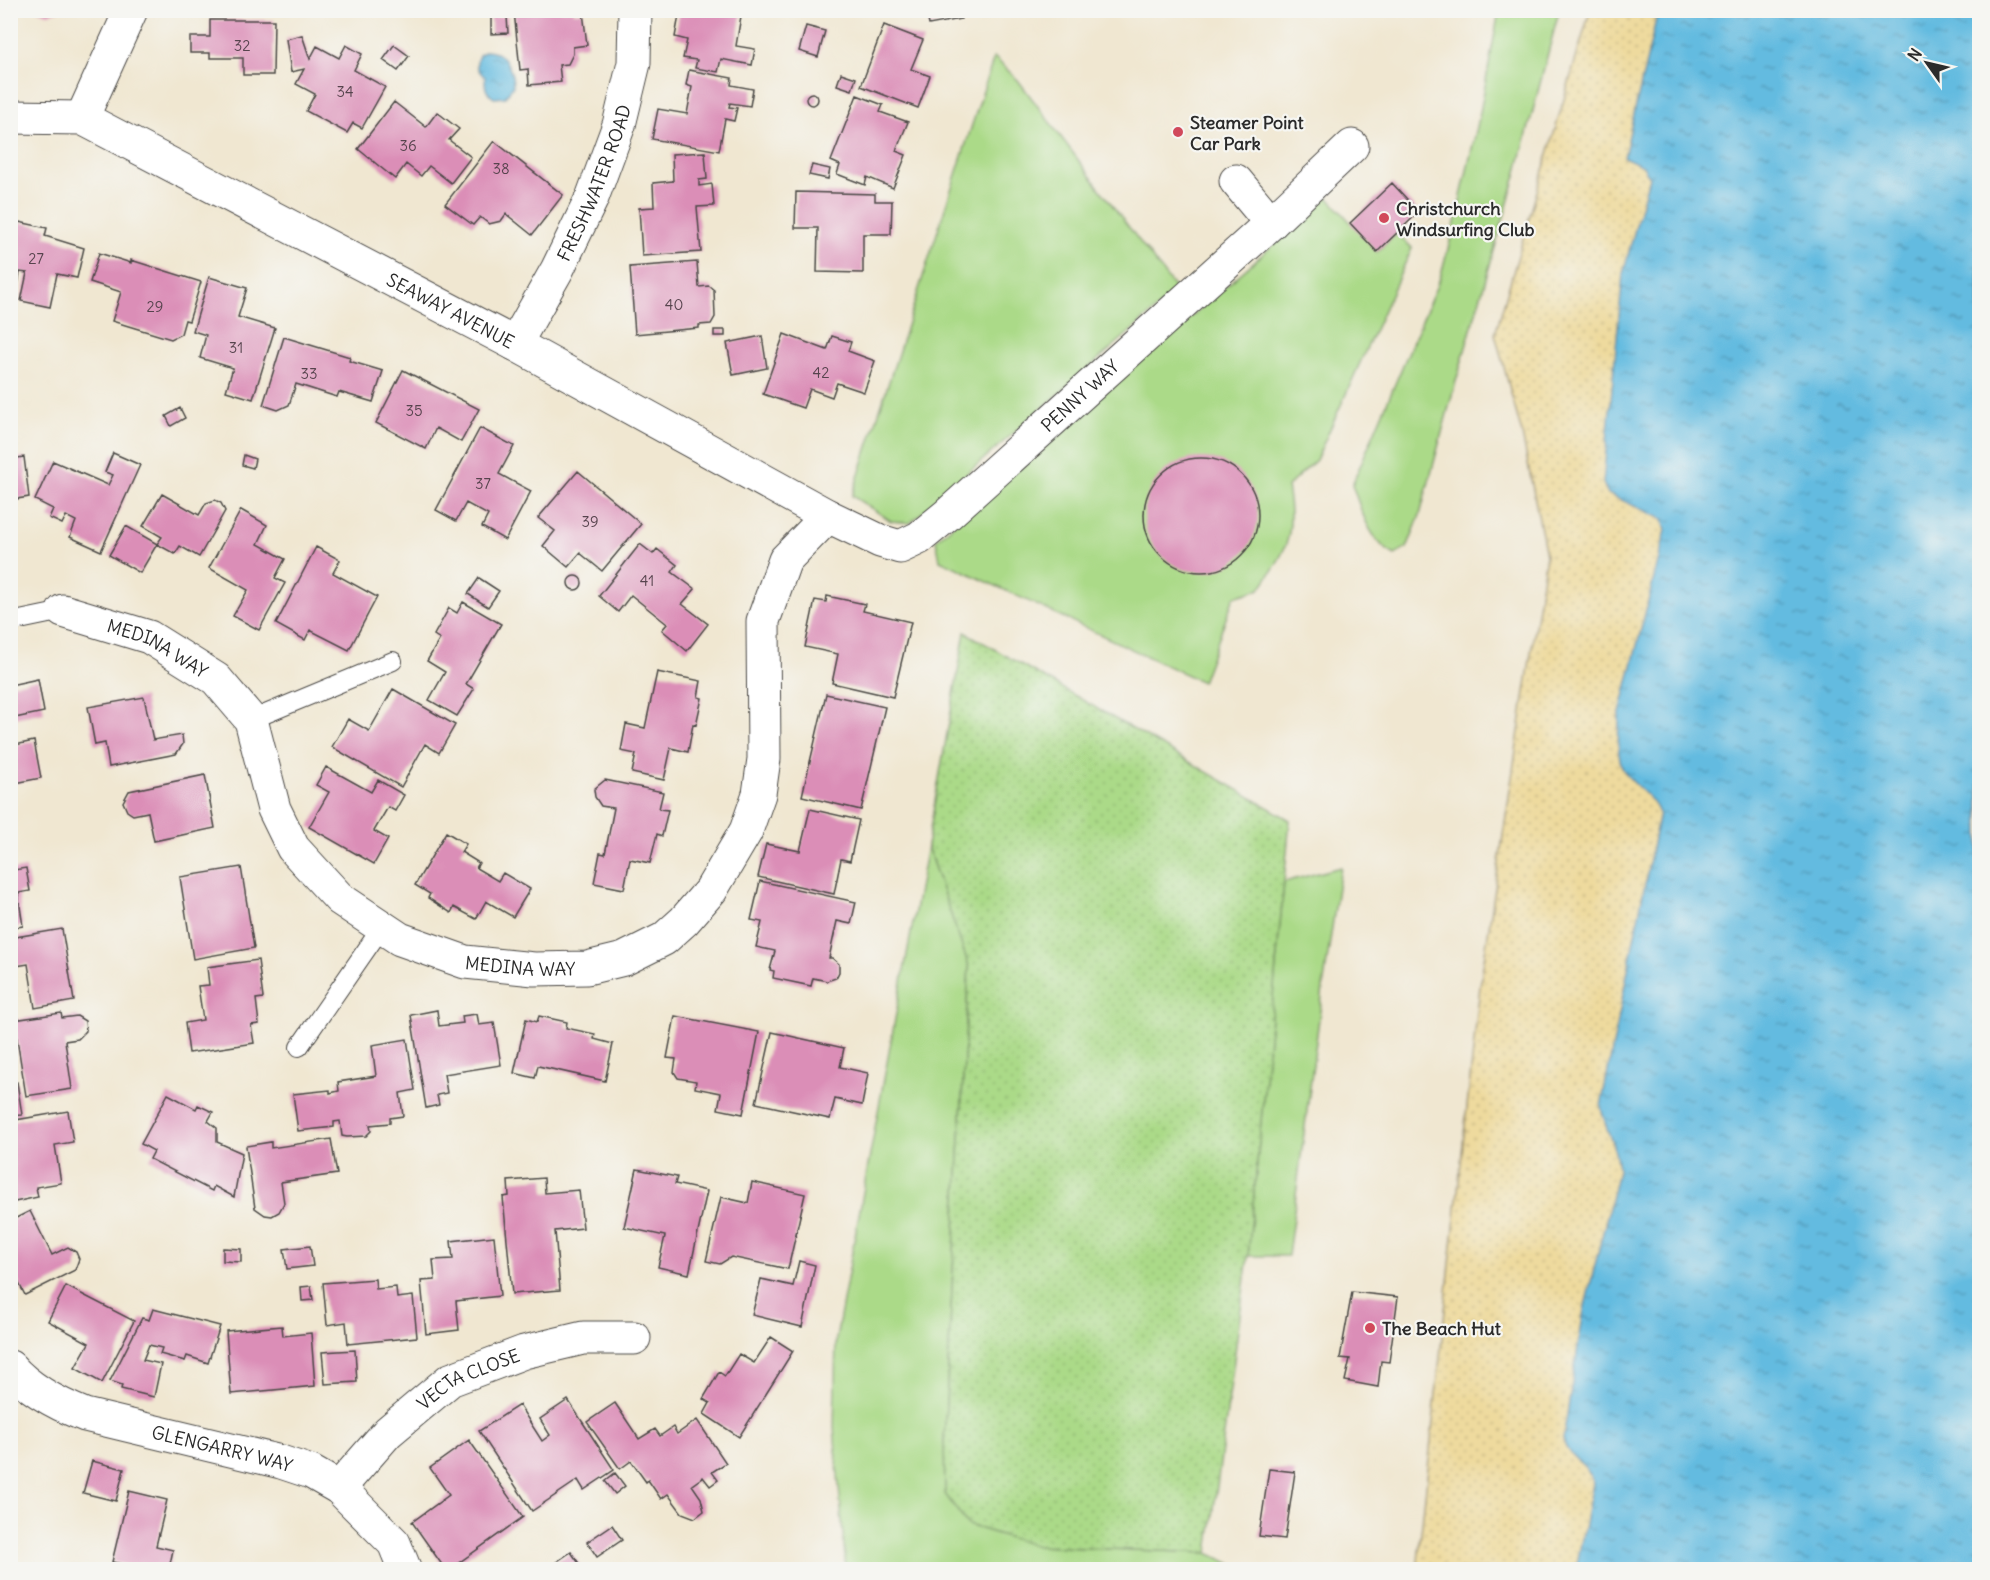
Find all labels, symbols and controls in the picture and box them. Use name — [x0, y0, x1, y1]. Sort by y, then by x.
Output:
north arrow — [1897, 33, 1957, 93]
house number: 32 — [234, 36, 250, 55]
text: N — [1903, 44, 1926, 65]
house number: 34 — [336, 82, 354, 101]
street label: FRESHWATER ROAD — [552, 102, 635, 265]
place label: Steamer Point Car Park — [1190, 111, 1305, 155]
marker: Steamer Point Car Park — [1171, 125, 1185, 139]
house number: 36 — [399, 136, 417, 155]
house number: 38 — [492, 159, 510, 178]
place label: Christchurch Windsurfing Club — [1396, 197, 1535, 241]
marker: Christchurch Windsurfing Club — [1377, 211, 1391, 225]
house number: 27 — [28, 249, 44, 268]
street label: SEAWAY AVENUE — [383, 268, 519, 353]
house number: 40 — [665, 295, 683, 314]
house number: 29 — [147, 297, 163, 316]
house number: 31 — [229, 338, 243, 357]
street label: PENNY WAY — [1036, 354, 1124, 437]
house number: 42 — [813, 363, 829, 382]
house number: 33 — [300, 364, 318, 383]
house number: 35 — [405, 401, 423, 420]
house number: 37 — [475, 474, 491, 493]
house number: 39 — [581, 512, 599, 531]
house number: 41 — [640, 571, 654, 590]
street label: MEDINA WAY — [104, 614, 212, 683]
street label: MEDINA WAY — [464, 951, 576, 980]
place label: The Beach Hut — [1382, 1317, 1502, 1340]
marker: The Beach Hut — [1363, 1321, 1377, 1335]
street label: VECTA CLOSE — [412, 1343, 523, 1415]
street label: GLENGARRY WAY — [149, 1420, 296, 1477]

